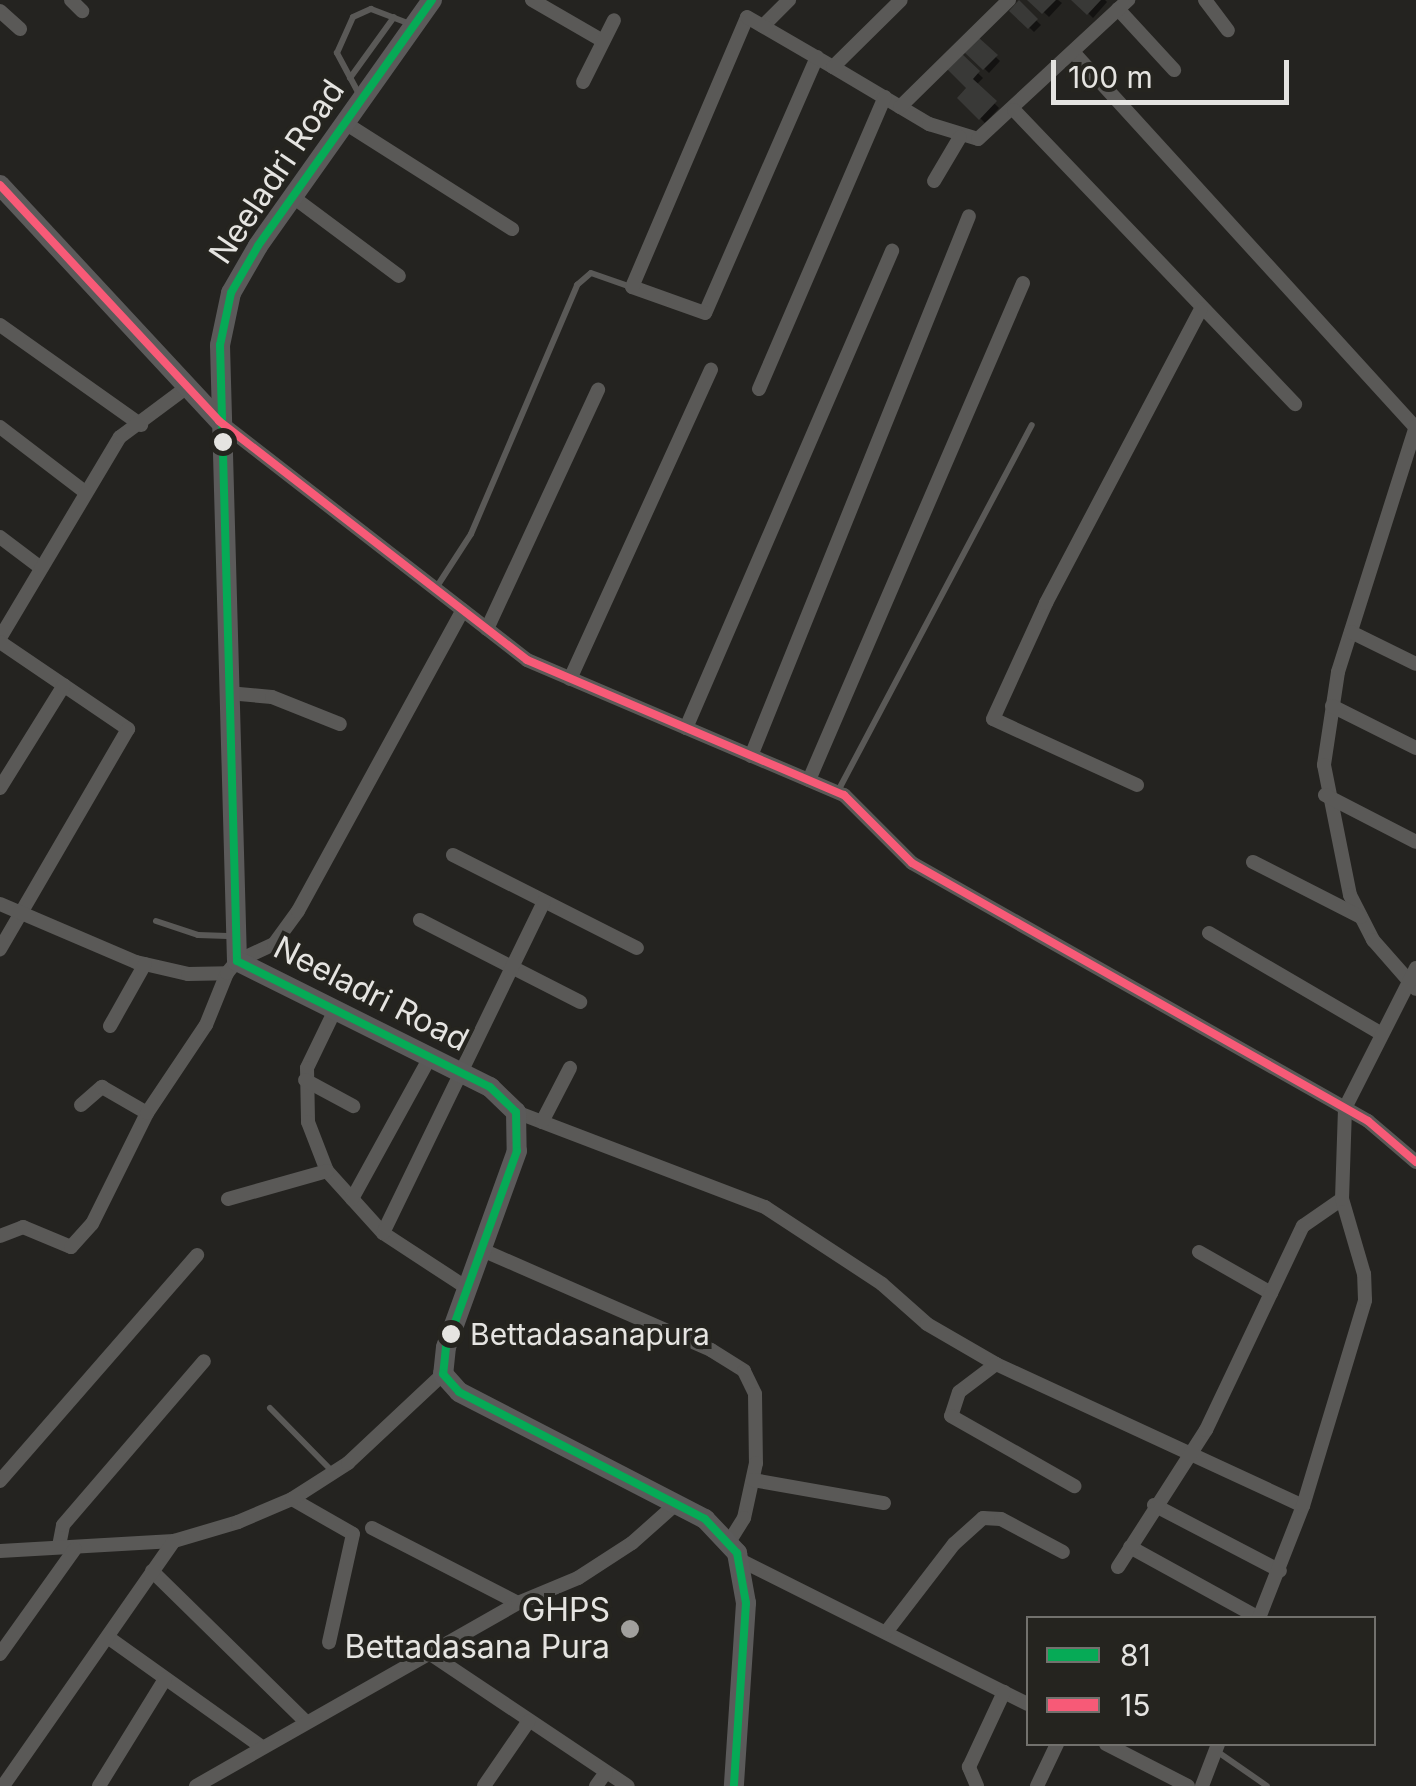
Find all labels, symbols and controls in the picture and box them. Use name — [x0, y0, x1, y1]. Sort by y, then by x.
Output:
scale bar — [1056, 40, 1294, 102]
text: 100 m — [1068, 59, 1153, 95]
street label: Neeladri Road — [201, 73, 353, 271]
unlabelled marker — [213, 432, 233, 452]
street label: Neeladri Road — [267, 928, 475, 1060]
place label: Bettadasanapura — [470, 1316, 710, 1352]
marker: Bettadasanapura — [441, 1324, 461, 1344]
place label: GHPS Bettadasana Pura — [344, 1592, 610, 1667]
legend — [1026, 1616, 1376, 1746]
marker: GHPS Bettadasana Pura — [619, 1618, 641, 1640]
text: 81 — [1120, 1637, 1151, 1673]
text: 15 — [1120, 1687, 1150, 1723]

